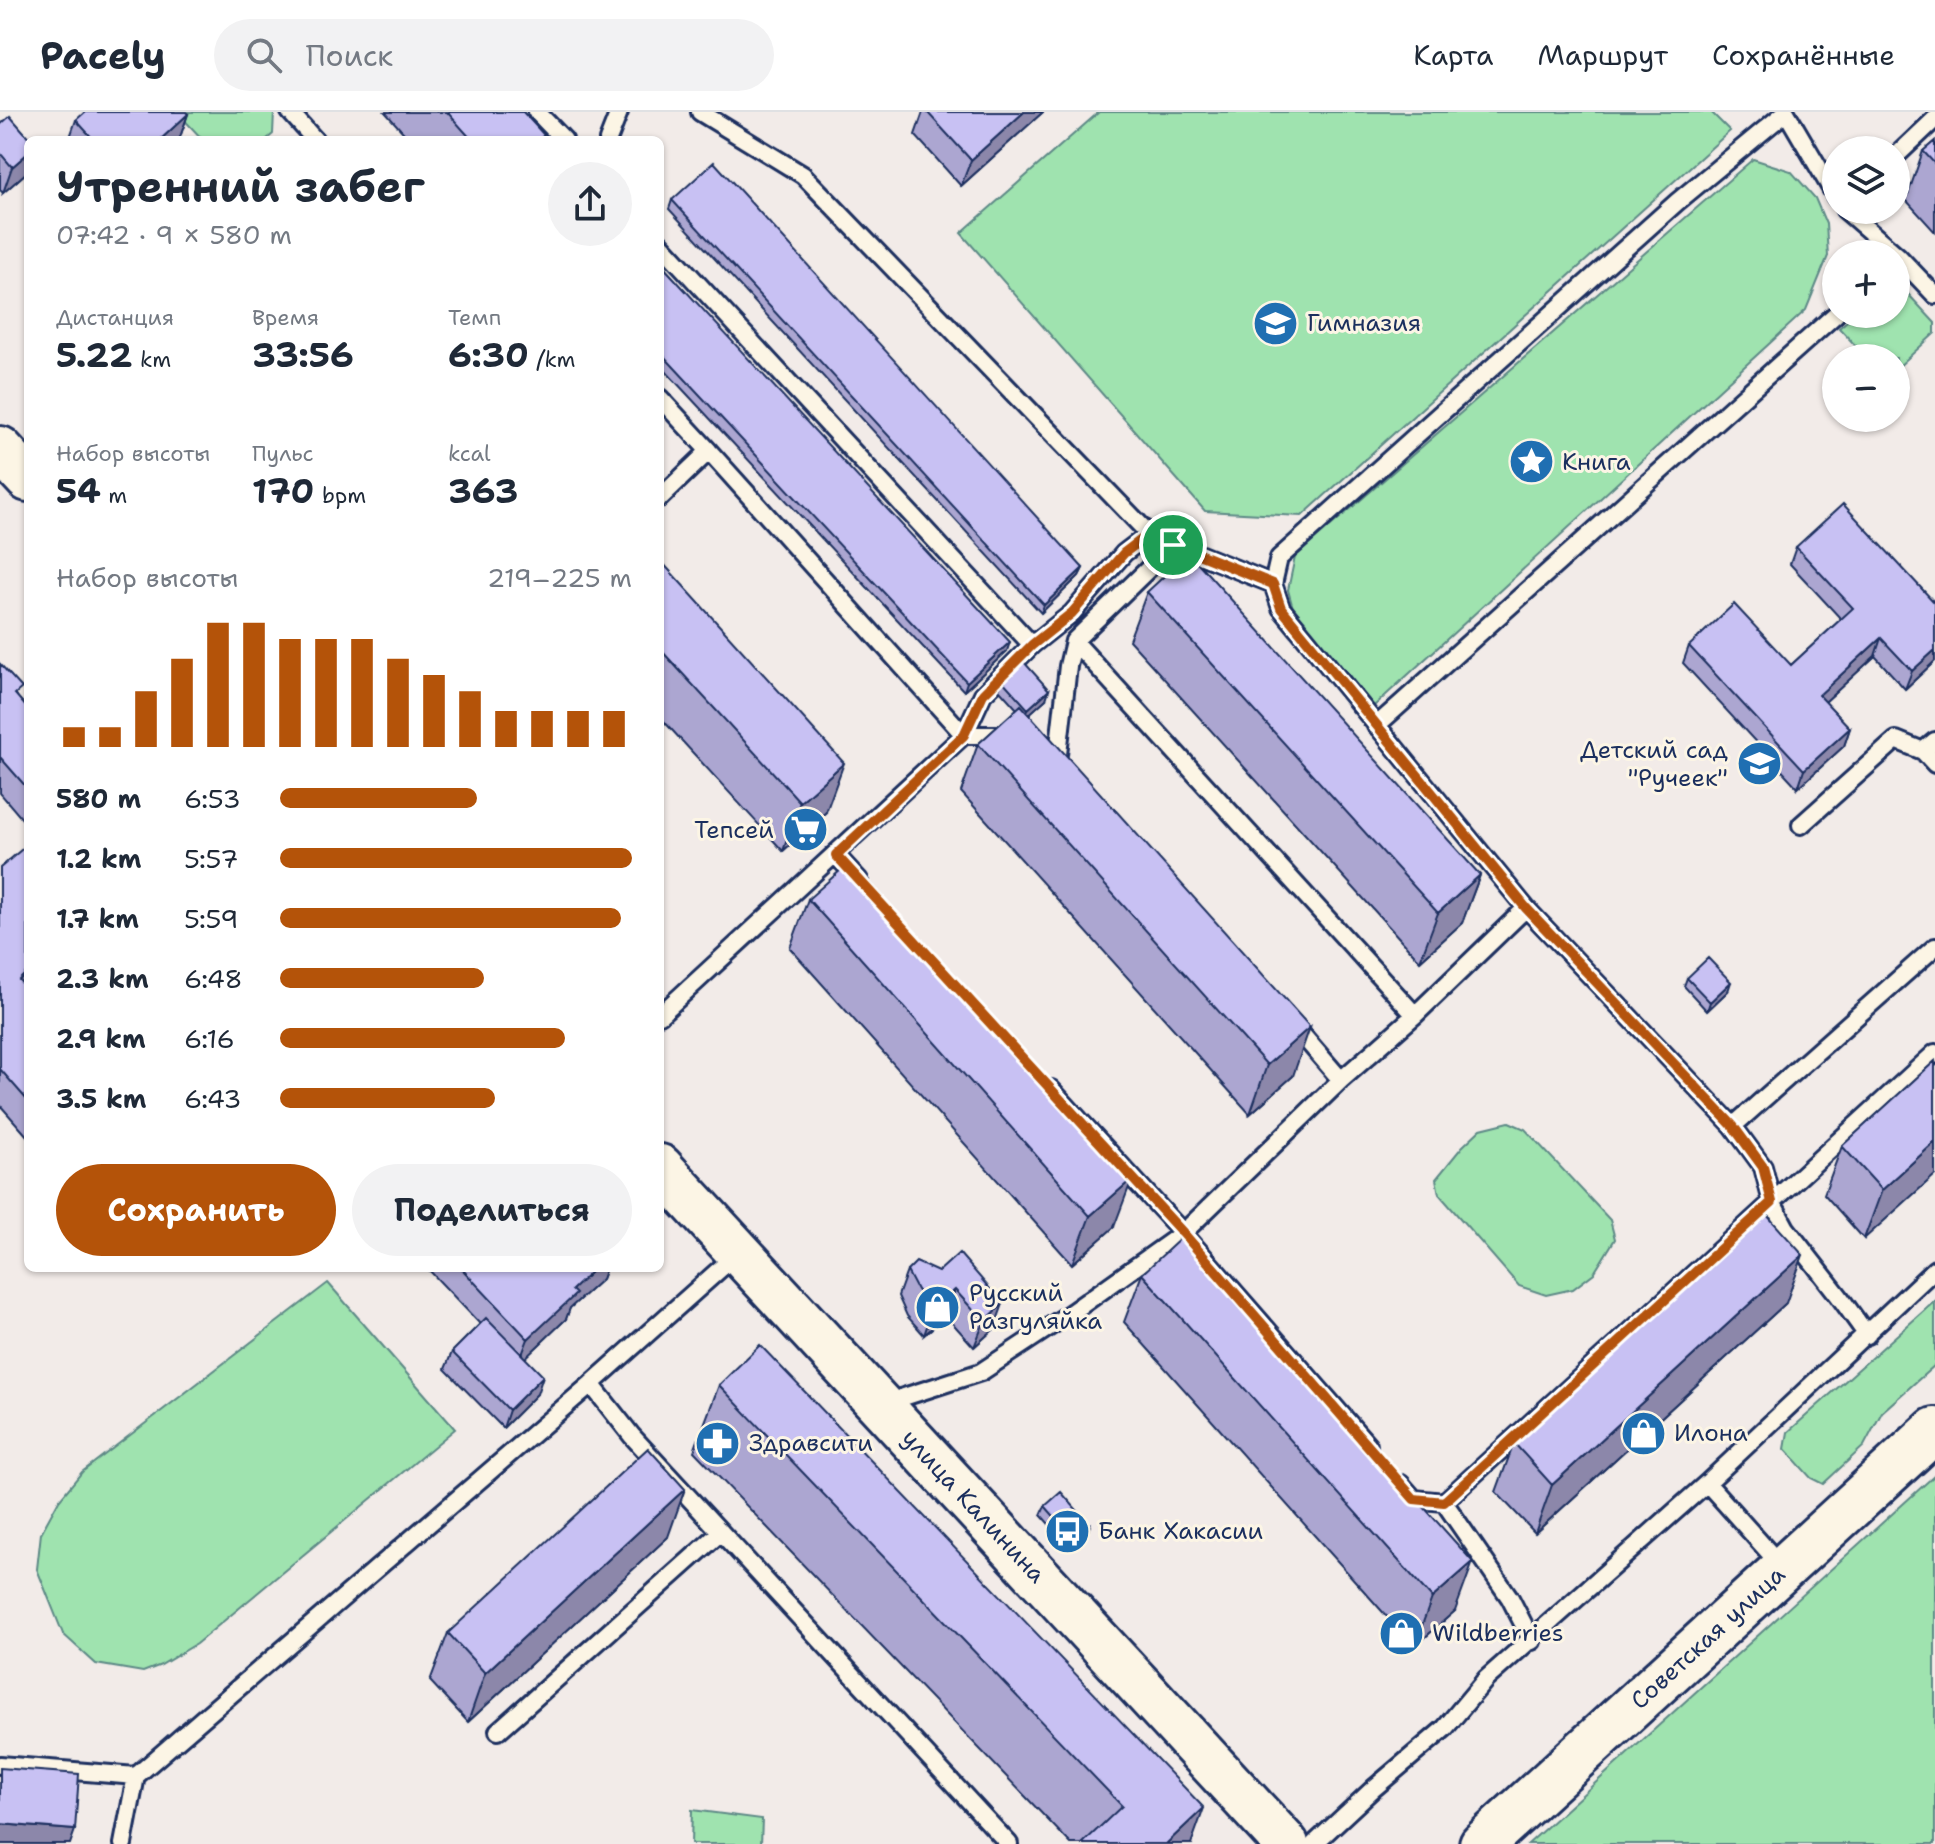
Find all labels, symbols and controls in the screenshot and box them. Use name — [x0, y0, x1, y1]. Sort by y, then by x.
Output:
search box — [214, 19, 774, 91]
text: Pacely — [40, 30, 166, 81]
icon: search — [242, 33, 286, 77]
text: Поиск — [306, 35, 393, 76]
text: Карта — [1413, 36, 1493, 74]
text: Маршрут — [1537, 36, 1668, 74]
text: Сохранённые — [1712, 36, 1895, 74]
map controls — [1822, 136, 1910, 432]
button: layers — [1822, 136, 1910, 224]
text: Утренний забег — [56, 157, 425, 216]
button: share — [548, 162, 632, 246]
text: 07:42 · 9 × 580 m — [56, 217, 292, 252]
button: + — [1822, 240, 1910, 328]
school or university icon: Гимназия — [1252, 299, 1300, 347]
text: Дистанция — [56, 303, 174, 332]
text: Время — [252, 303, 319, 332]
text: Темп — [448, 303, 501, 332]
place label: Гимназия — [1307, 307, 1421, 339]
text: 5.22 — [56, 332, 133, 378]
text: 33:56 — [252, 332, 354, 378]
text: 6:30 — [448, 332, 529, 378]
button: − — [1822, 344, 1910, 432]
text: km — [133, 345, 171, 374]
text: /km — [529, 345, 576, 374]
place icon: Книга — [1507, 438, 1555, 486]
text: Набор высоты — [56, 439, 210, 468]
text: Пульс — [252, 439, 314, 468]
text: kcal — [448, 439, 491, 468]
place label: Книга — [1562, 446, 1631, 478]
text: 54 — [56, 468, 101, 514]
text: 170 — [252, 468, 314, 514]
text: 363 — [448, 468, 518, 514]
text: m — [101, 481, 127, 510]
text: bpm — [314, 481, 366, 510]
pin — [1139, 511, 1207, 579]
icon: arrive — [1151, 523, 1195, 567]
text: Набор высоты — [56, 560, 238, 595]
text: 219–225 m — [487, 560, 632, 595]
place label: Детский сад "Ручеек" — [1580, 734, 1728, 794]
school or university icon: Детский сад "Ручеек" — [1735, 740, 1783, 788]
text: 580 m — [56, 781, 141, 816]
text: 6:53 — [184, 781, 241, 816]
supermarket icon: Тепсей — [781, 806, 829, 854]
place label: Тепсей — [694, 814, 774, 846]
text: 1.2 km — [56, 841, 141, 876]
text: 5:57 — [184, 841, 238, 876]
text: 1.7 km — [56, 901, 139, 936]
text: 5:59 — [184, 901, 238, 936]
text: 2.3 km — [56, 961, 149, 996]
text: 6:48 — [184, 961, 243, 996]
text: 2.9 km — [56, 1021, 146, 1056]
text: 6:16 — [184, 1021, 235, 1056]
text: 3.5 km — [56, 1081, 147, 1116]
text: 6:43 — [184, 1081, 242, 1116]
button: Сохранить — [56, 1164, 336, 1256]
button: Поделиться — [352, 1164, 632, 1256]
place label: Русский Разгуляйка — [969, 1277, 1102, 1337]
shop icon: Русский Разгуляйка — [914, 1283, 962, 1331]
shop icon: Илона — [1619, 1409, 1667, 1457]
place label: Илона — [1674, 1417, 1748, 1449]
pharmacy icon: Здравсити — [694, 1419, 742, 1467]
street label: улица Калинина — [895, 1423, 1053, 1590]
place label: Здравсити — [749, 1427, 873, 1459]
bus stop icon: Банк Хакасии — [1043, 1507, 1091, 1555]
place label: Банк Хакасии — [1098, 1515, 1263, 1547]
street label: Советская улица — [1624, 1559, 1792, 1716]
shop icon: Wildberries — [1377, 1609, 1425, 1657]
place label: Wildberries — [1432, 1617, 1564, 1649]

